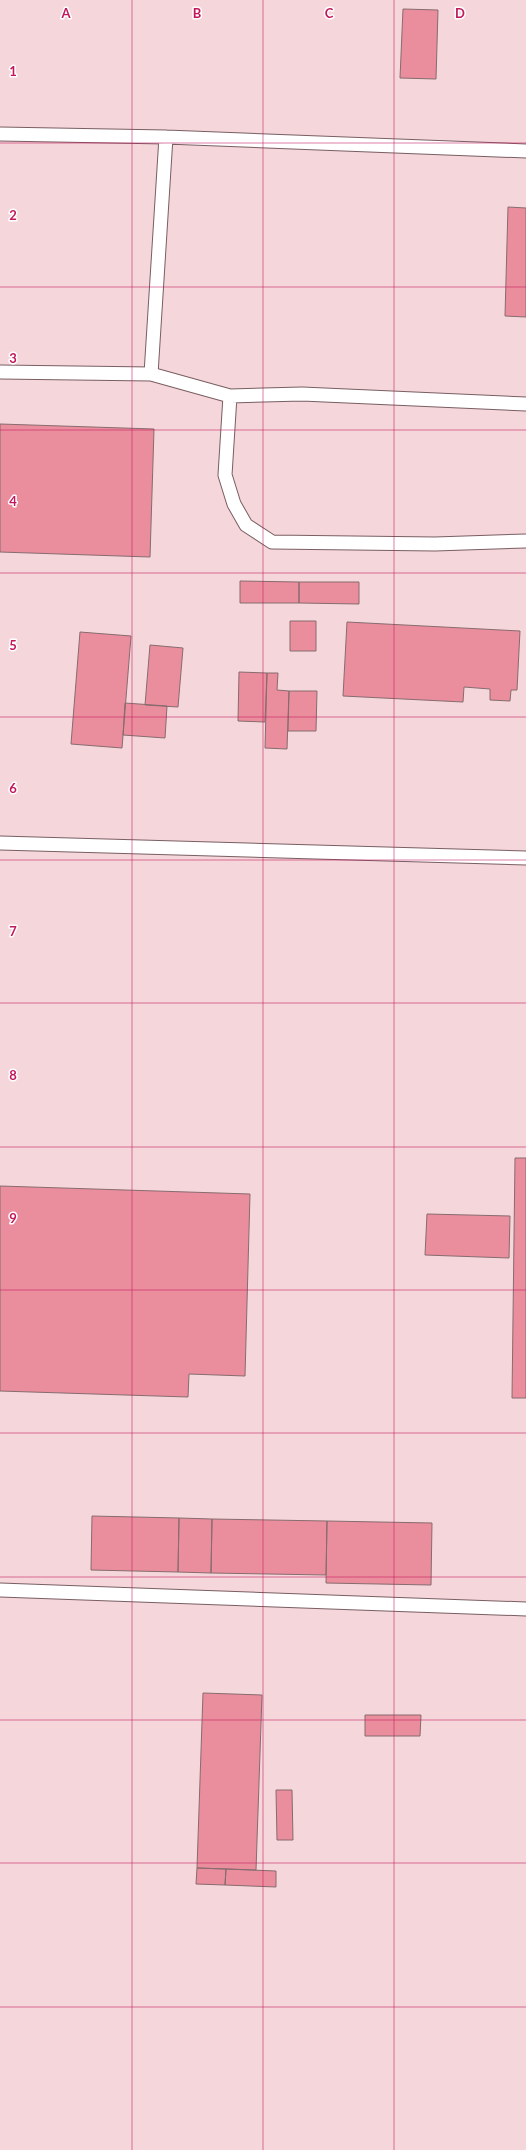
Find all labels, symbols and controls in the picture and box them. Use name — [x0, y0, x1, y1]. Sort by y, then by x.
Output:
text: A — [60, 5, 71, 21]
text: B — [193, 5, 202, 21]
text: C — [325, 5, 334, 21]
text: D — [455, 5, 465, 21]
text: 1 — [9, 63, 17, 79]
text: 2 — [9, 207, 17, 223]
text: 3 — [9, 350, 17, 366]
text: 4 — [9, 493, 17, 509]
text: 5 — [9, 637, 17, 653]
text: 6 — [9, 780, 17, 796]
text: 7 — [9, 923, 17, 939]
text: 8 — [9, 1067, 17, 1083]
text: 9 — [9, 1210, 17, 1226]

